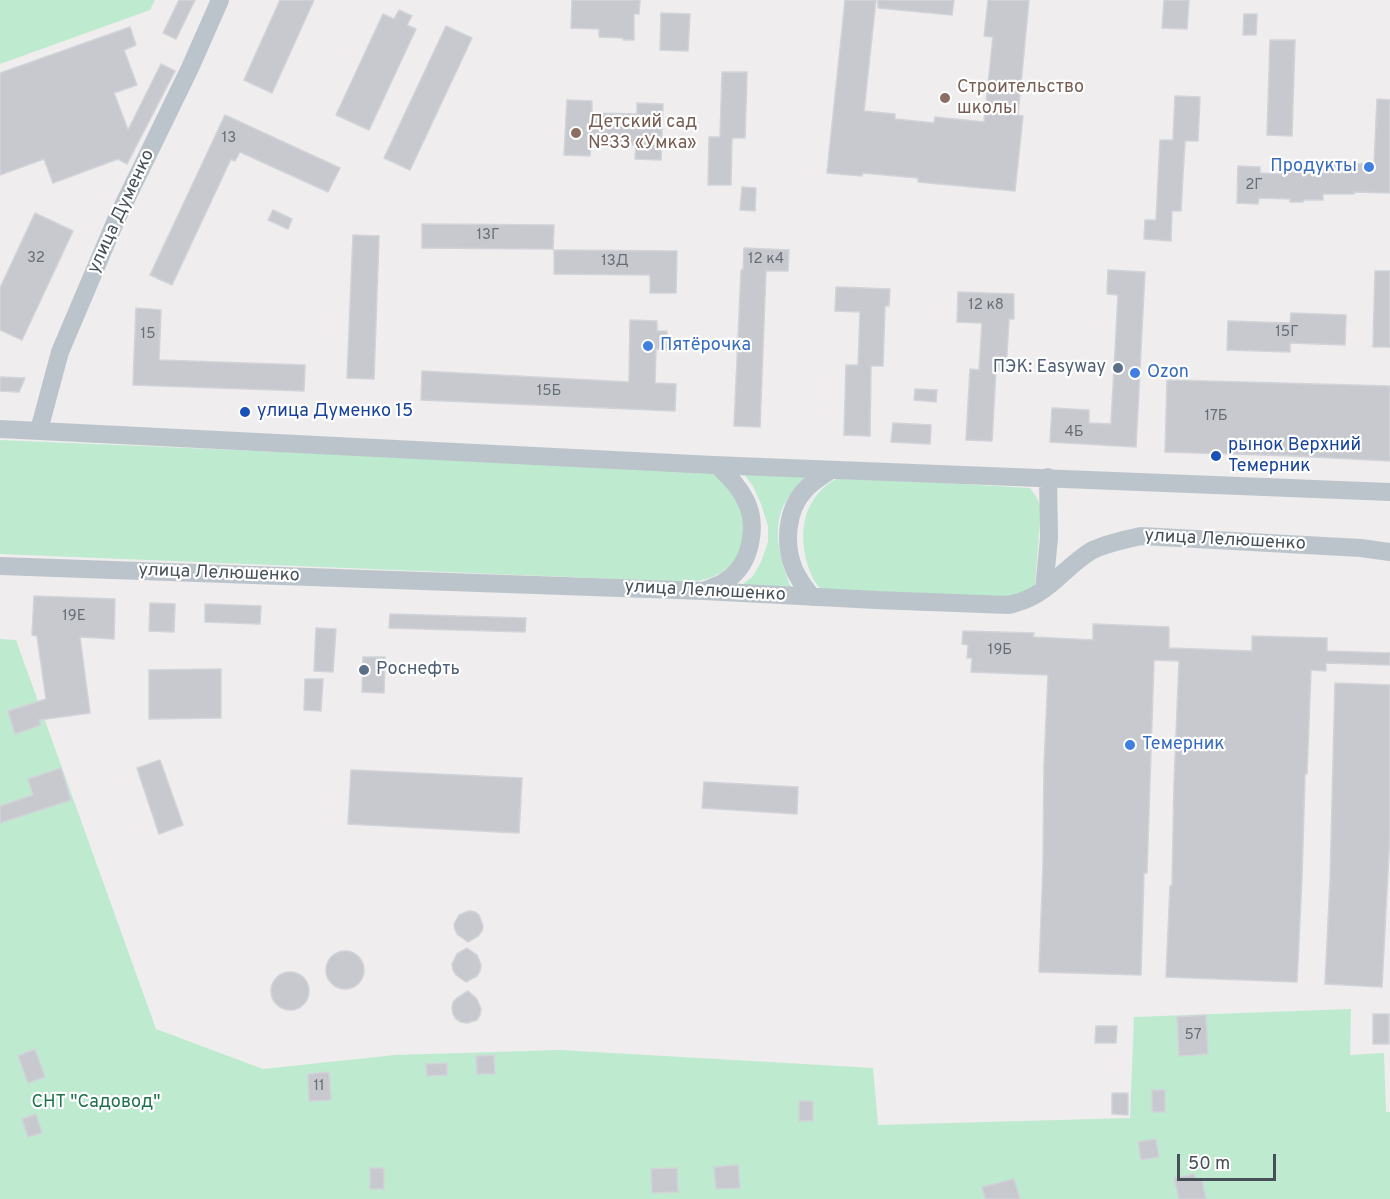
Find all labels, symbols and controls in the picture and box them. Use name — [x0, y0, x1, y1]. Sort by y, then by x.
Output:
place label: Строительство школы — [957, 77, 1084, 119]
marker: Строительство школы — [938, 91, 952, 105]
place label: Детский сад №33 «Умка» — [588, 112, 697, 154]
marker: Детский сад №33 «Умка» — [569, 126, 583, 140]
house number: 13 — [222, 130, 236, 148]
street label: улица Думенко — [84, 147, 160, 277]
place label: Продукты — [1270, 156, 1357, 178]
marker: Продукты — [1362, 160, 1376, 174]
house number: 2Г — [1245, 177, 1263, 195]
house number: 13Г — [476, 227, 500, 245]
house number: 32 — [27, 250, 45, 268]
house number: 12 к4 — [748, 251, 784, 269]
house number: 13Д — [601, 253, 629, 271]
house number: 12 к8 — [968, 297, 1004, 315]
house number: 15Г — [1275, 324, 1299, 342]
house number: 15 — [141, 326, 155, 344]
place label: Пятёрочка — [660, 335, 751, 357]
marker: Пятёрочка — [641, 339, 655, 353]
place label: ПЭК: Easyway — [993, 357, 1106, 379]
marker: ПЭК: Easyway — [1111, 361, 1125, 375]
place label: Ozon — [1147, 362, 1189, 384]
marker: Ozon — [1128, 366, 1142, 380]
house number: 15Б — [537, 383, 561, 401]
place label: улица Думенко 15 — [257, 401, 413, 423]
marker: улица Думенко 15 — [238, 405, 252, 419]
house number: 17Б — [1204, 408, 1228, 426]
house number: 4Б — [1064, 424, 1084, 442]
place label: рынок Верхний Темерник — [1228, 435, 1361, 478]
marker: рынок Верхний Темерник — [1209, 449, 1223, 463]
street label: улица Лелюшенко — [1144, 526, 1306, 556]
street label: улица Лелюшенко — [138, 560, 300, 588]
street label: улица Лелюшенко — [624, 577, 786, 607]
house number: 19Е — [62, 608, 86, 626]
house number: 19Б — [988, 642, 1012, 660]
place label: Роснефть — [376, 659, 460, 681]
marker: Роснефть — [357, 663, 371, 677]
place label: Темерник — [1142, 734, 1225, 756]
marker: Темерник — [1123, 738, 1137, 752]
house number: 57 — [1185, 1027, 1201, 1045]
house number: 11 — [313, 1078, 325, 1096]
park label: СНТ "Садовод" — [32, 1092, 160, 1114]
scale bar — [1180, 1142, 1279, 1180]
text: 50 m — [1188, 1153, 1230, 1176]

